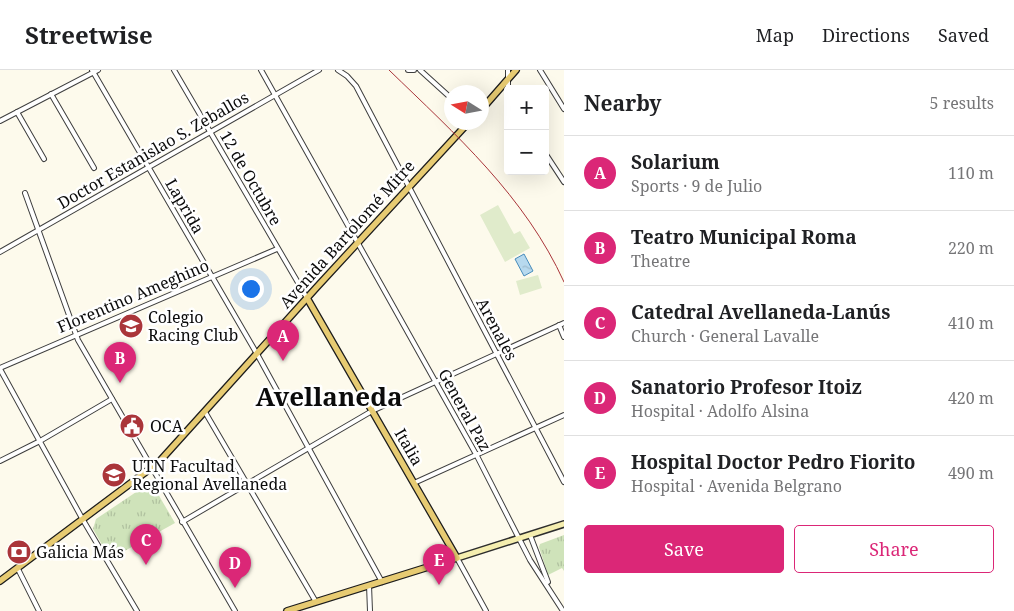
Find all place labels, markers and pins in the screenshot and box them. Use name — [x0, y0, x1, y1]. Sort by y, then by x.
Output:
place label: Colegio Racing Club — [148, 306, 238, 346]
school or university icon: Colegio Racing Club — [118, 313, 144, 339]
pin: A — [267, 320, 299, 361]
pin: B — [104, 342, 136, 383]
public building icon: OCA — [119, 413, 145, 439]
place label: OCA — [150, 415, 184, 437]
place label: UTN Facultad Regional Avellaneda — [132, 455, 287, 495]
school or university icon: UTN Facultad Regional Avellaneda — [101, 462, 127, 488]
pin: C — [130, 524, 162, 565]
bank icon: Galicia Más — [6, 539, 32, 565]
place label: Galicia Más — [36, 541, 124, 563]
pin: E — [423, 544, 455, 585]
pin: D — [219, 547, 251, 588]

